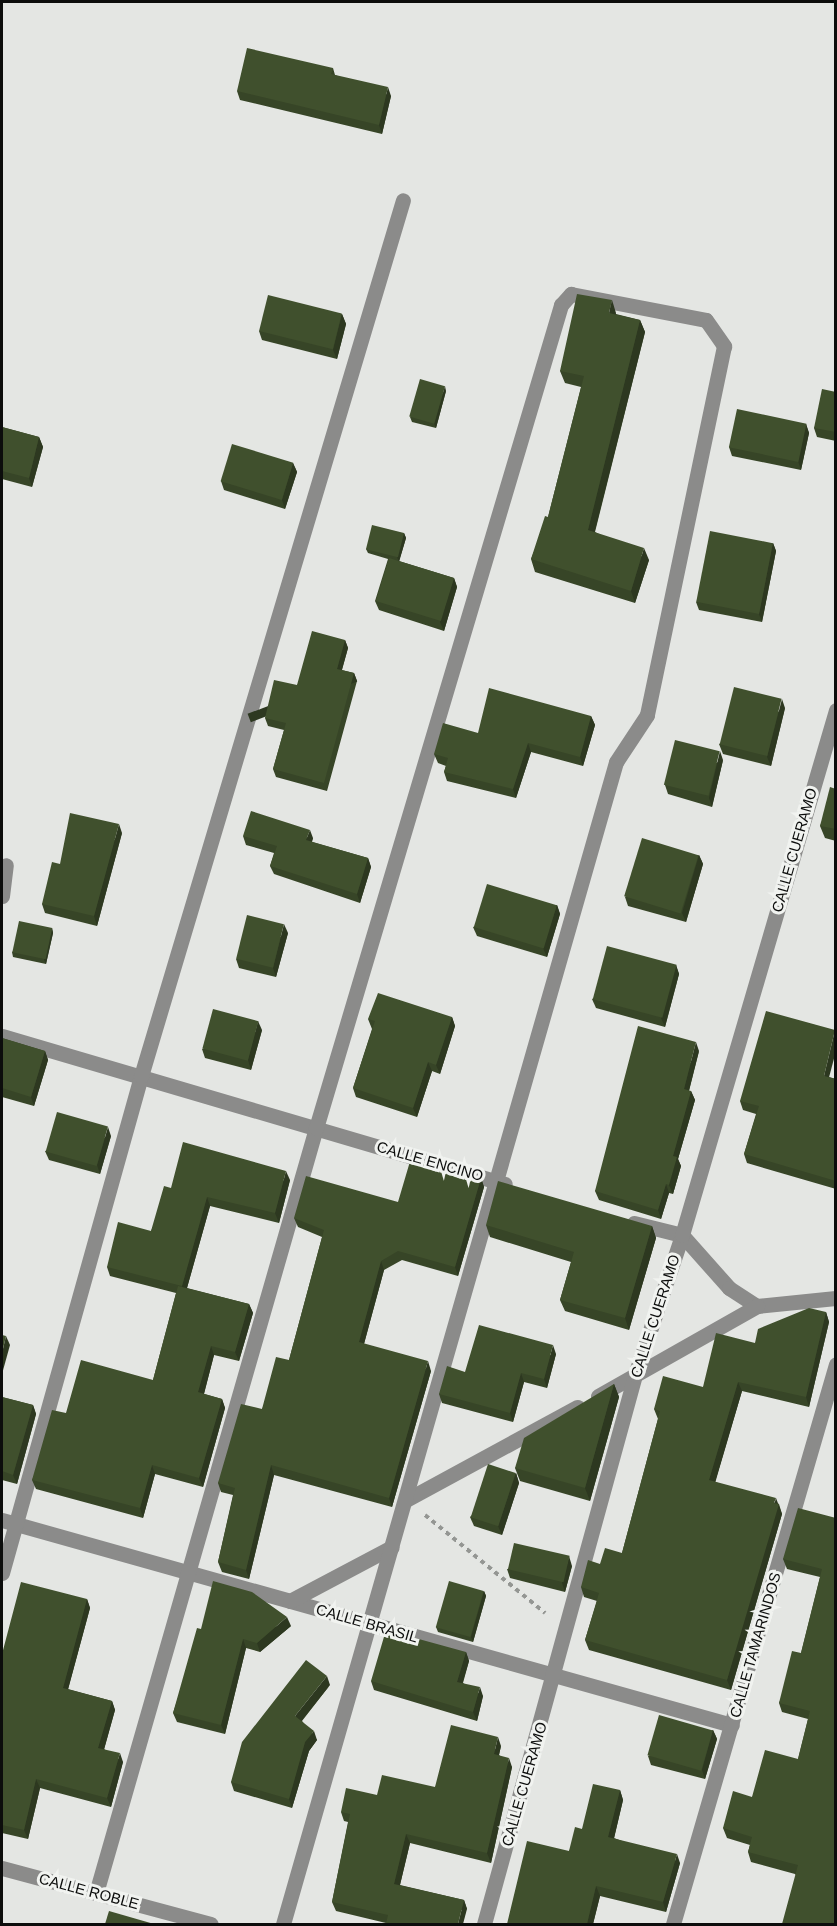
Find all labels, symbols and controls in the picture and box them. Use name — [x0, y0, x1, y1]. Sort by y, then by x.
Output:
street label: CALLE CUERAMO — [768, 786, 820, 914]
street label: CALLE ENCINO — [375, 1137, 485, 1185]
street label: CALLE CUERAMO — [627, 1252, 683, 1380]
street label: CALLE TAMARINDOS — [726, 1570, 784, 1720]
street label: CALLE BRASIL — [314, 1600, 420, 1646]
street label: CALLE CUERAMO — [498, 1720, 550, 1848]
street label: CALLE ROBLE — [37, 1869, 141, 1913]

